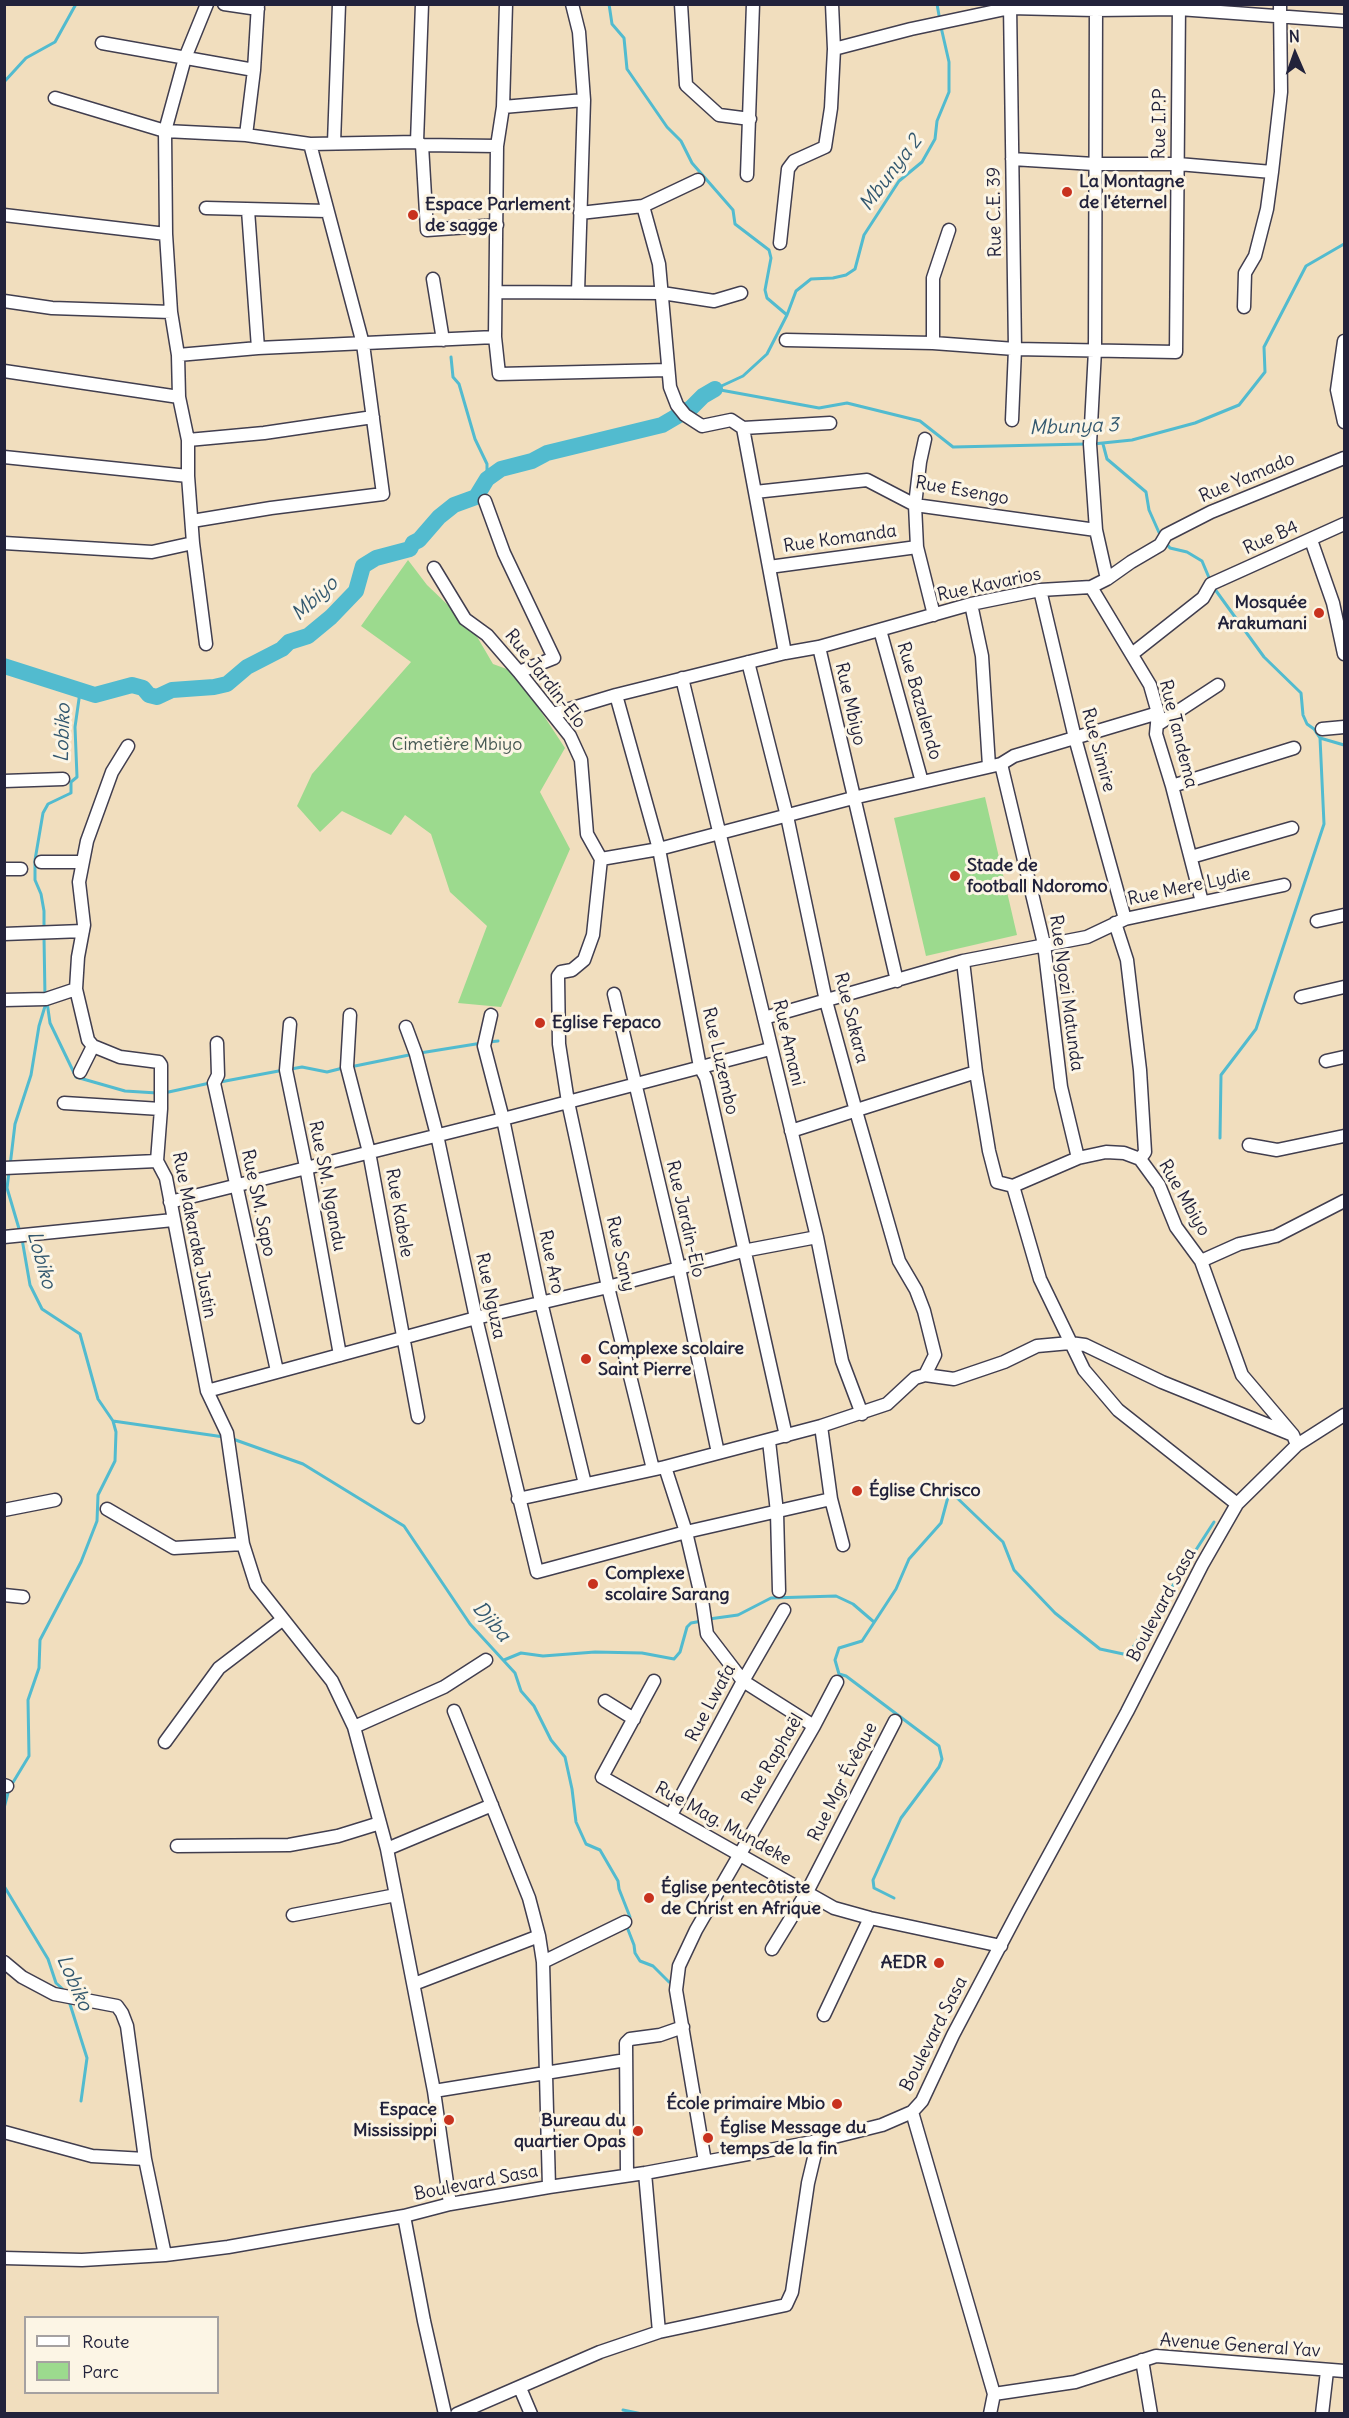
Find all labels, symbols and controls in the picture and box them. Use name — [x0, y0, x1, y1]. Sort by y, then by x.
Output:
north arrow — [1265, 24, 1325, 84]
text: N — [1288, 26, 1300, 46]
street label: Rue I.P.P — [1149, 88, 1171, 160]
water label: Mbunya 2 — [855, 130, 927, 216]
street label: Rue C.E. 39 — [983, 167, 1007, 257]
place label: La Montagne de l'éternel — [1079, 171, 1184, 213]
marker: La Montagne de l'éternel — [1060, 185, 1074, 199]
place label: Espace Parlement de sagge — [425, 194, 571, 236]
marker: Espace Parlement de sagge — [406, 208, 420, 222]
water label: Mbunya 3 — [1029, 413, 1119, 441]
street label: Rue Yamado — [1196, 448, 1298, 508]
street label: Rue Esengo — [913, 472, 1011, 510]
street label: Rue B4 — [1240, 516, 1302, 560]
street label: Rue Komanda — [782, 520, 898, 558]
street label: Rue Kavarios — [935, 563, 1043, 607]
water label: Mbiyo — [287, 572, 343, 626]
place label: Mosquée Arakumani — [1218, 592, 1307, 634]
marker: Mosquée Arakumani — [1312, 606, 1326, 620]
street label: Rue Jardin-Elo — [500, 625, 590, 733]
street label: Rue Bazalendo — [892, 640, 946, 762]
street label: Rue Mbiyo — [830, 660, 870, 748]
street label: Rue Tandema — [1154, 678, 1202, 790]
water label: Lobiko — [50, 703, 76, 763]
street label: Rue Simire — [1076, 706, 1120, 794]
park label: Cimetière Mbiyo — [392, 734, 522, 756]
place label: Stade de football Ndoromo — [967, 855, 1108, 898]
street label: Rue Mere Lydie — [1126, 863, 1252, 911]
marker: Stade de football Ndoromo — [948, 869, 962, 883]
street label: Rue Ngozi Matunda — [1044, 913, 1088, 1073]
street label: Rue Sakara — [829, 970, 873, 1066]
street label: Rue Amani — [768, 998, 808, 1088]
street label: Rue Luzembo — [697, 1005, 743, 1117]
place label: Eglise Fepaco — [552, 1012, 661, 1034]
marker: Eglise Fepaco — [533, 1016, 547, 1030]
street label: Rue SM. Ngandu — [304, 1119, 350, 1253]
street label: Rue SM. Sapo — [236, 1147, 280, 1259]
street label: Rue Makaraka Justin — [167, 1150, 221, 1320]
street label: Rue Mbiyo — [1154, 1156, 1214, 1240]
street label: Rue Jardin-Elo — [661, 1158, 709, 1280]
street label: Rue Kabele — [381, 1167, 417, 1259]
street label: Rue Sany — [601, 1214, 639, 1294]
water label: Lobiko — [21, 1228, 61, 1292]
street label: Rue Aro — [534, 1228, 568, 1296]
street label: Rue Nguza — [470, 1251, 510, 1341]
place label: Complexe scolaire Saint Pierre — [598, 1338, 744, 1380]
marker: Complexe scolaire Saint Pierre — [579, 1352, 593, 1366]
place label: Église Chrisco — [869, 1480, 981, 1502]
marker: Église Chrisco — [850, 1484, 864, 1498]
street label: Boulevard Sasa — [1123, 1544, 1201, 1666]
place label: Complexe scolaire Sarang — [605, 1563, 730, 1606]
marker: Complexe scolaire Sarang — [586, 1577, 600, 1591]
water label: Djiba — [467, 1597, 515, 1647]
street label: Rue Lwafa — [682, 1660, 740, 1746]
street label: Rue Raphaël — [737, 1710, 809, 1808]
street label: Rue Mgr Évêque — [804, 1719, 882, 1845]
street label: Rue Mag. Mundeke — [651, 1778, 795, 1870]
place label: Église pentecôtiste de Christ en Afrique — [661, 1877, 821, 1920]
marker: Église pentecôtiste de Christ en Afrique — [642, 1891, 656, 1905]
water label: Lobiko — [51, 1951, 97, 2015]
place label: AEDR — [881, 1952, 927, 1974]
marker: AEDR — [932, 1956, 946, 1970]
street label: Boulevard Sasa — [896, 1973, 972, 2095]
place label: École primaire Mbio — [666, 2093, 825, 2115]
marker: École primaire Mbio — [830, 2097, 844, 2111]
place label: Espace Mississippi — [353, 2099, 437, 2142]
place label: Bureau du quartier Opas — [514, 2110, 626, 2152]
marker: Espace Mississippi — [442, 2113, 456, 2127]
place label: Église Message du temps de la fin — [720, 2117, 866, 2160]
marker: Bureau du quartier Opas — [631, 2124, 645, 2138]
marker: Église Message du temps de la fin — [701, 2131, 715, 2145]
street label: Boulevard Sasa — [412, 2160, 540, 2206]
legend — [24, 2316, 219, 2394]
text: Route — [82, 2330, 130, 2353]
street label: Avenue General Yav — [1159, 2330, 1321, 2362]
text: Parc — [82, 2360, 119, 2383]

